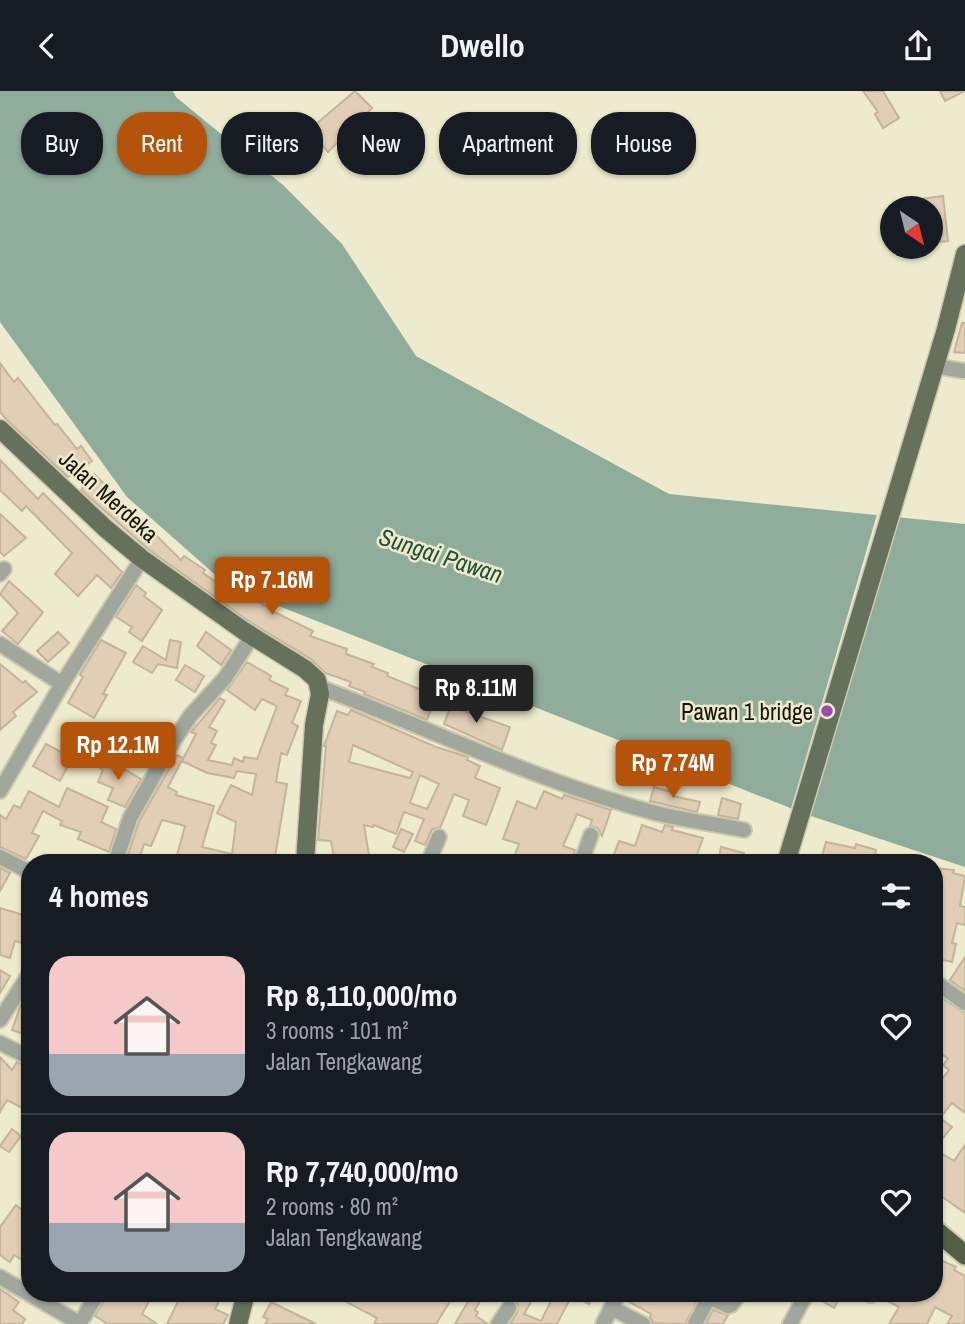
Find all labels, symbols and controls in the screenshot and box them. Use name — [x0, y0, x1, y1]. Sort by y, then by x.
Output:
text: Dwello — [440, 24, 525, 67]
icon: back — [28, 27, 66, 65]
icon: share — [899, 27, 937, 65]
chip: Buy — [21, 112, 103, 175]
chip: Rent — [117, 112, 207, 175]
chip: Filters — [221, 112, 323, 175]
chip: New — [337, 112, 425, 175]
chip: Apartment — [439, 112, 577, 175]
chip: House — [591, 112, 696, 175]
north arrow — [880, 196, 943, 259]
map controls — [880, 196, 943, 259]
street label: Jalan Merdeka — [53, 443, 166, 549]
water label: Sungai Pawan — [375, 520, 507, 590]
pin: Rp 7.16M — [200, 557, 344, 617]
text: Rp 7.16M — [231, 564, 313, 595]
pin: Rp 8.11M — [404, 665, 548, 725]
text: Rp 8.11M — [435, 672, 517, 703]
place label: Pawan 1 bridge — [681, 696, 813, 727]
marker: Pawan 1 bridge — [819, 703, 835, 719]
pin: Rp 12.1M — [46, 723, 190, 782]
text: Rp 12.1M — [77, 729, 159, 760]
pin: Rp 7.74M — [601, 741, 745, 800]
text: Rp 7.74M — [632, 747, 714, 778]
text: 4 homes — [49, 876, 149, 916]
icon: filters — [877, 877, 915, 915]
text: Rp 8,110,000/mo — [266, 975, 457, 1015]
icon: home — [105, 984, 189, 1068]
icon: heart — [877, 1007, 915, 1045]
text: 3 rooms · 101 m² — [266, 1015, 409, 1046]
text: Jalan Tengkawang — [266, 1046, 422, 1077]
text: Rp 7,740,000/mo — [266, 1151, 459, 1191]
icon: home — [105, 1160, 189, 1244]
icon: heart — [877, 1183, 915, 1221]
text: 2 rooms · 80 m² — [266, 1191, 398, 1222]
text: Jalan Tengkawang — [266, 1222, 422, 1253]

